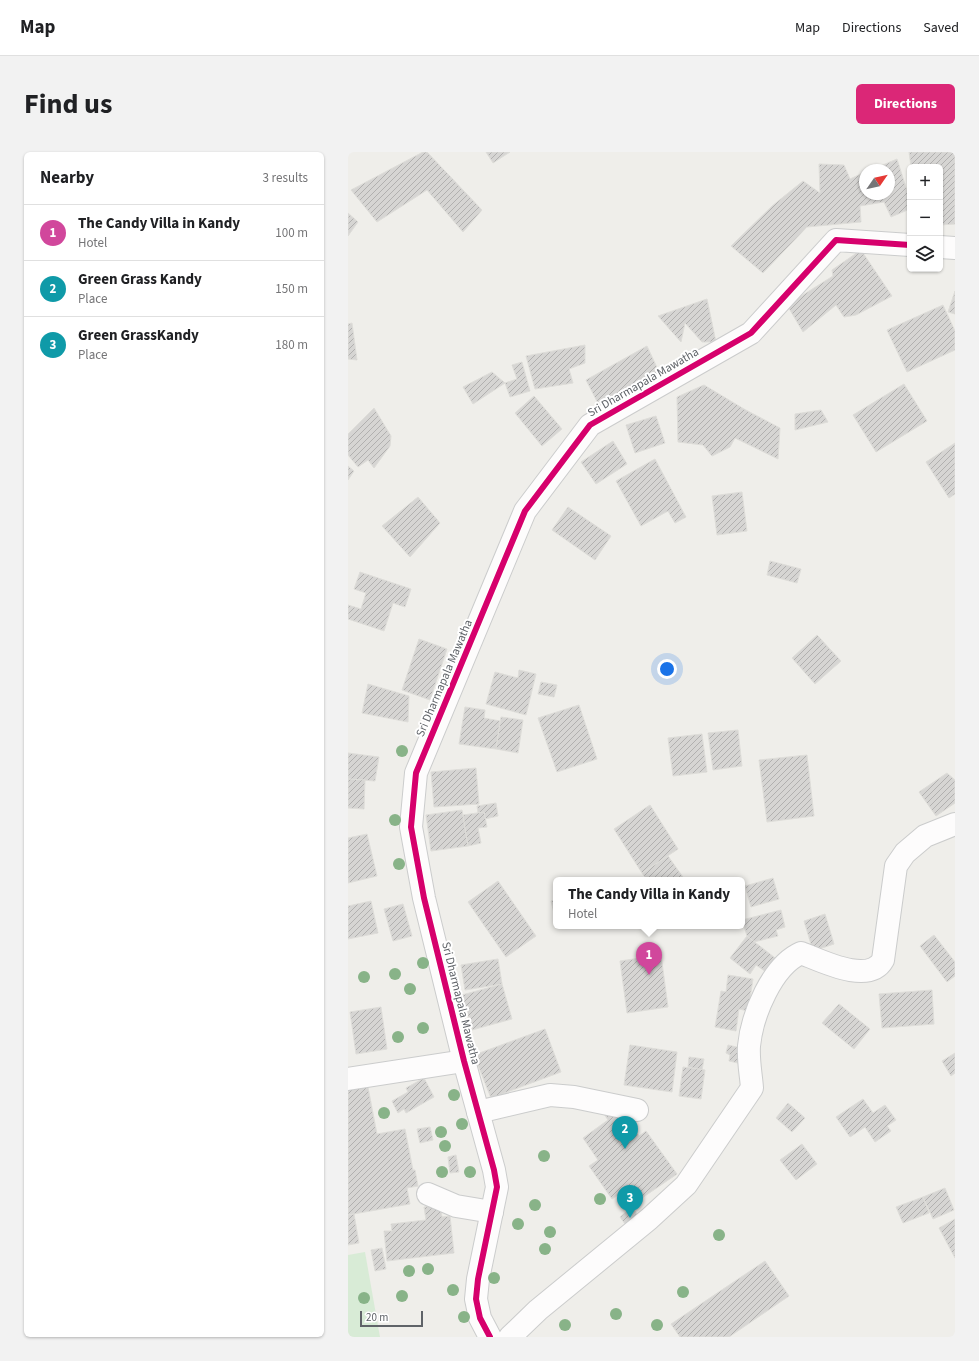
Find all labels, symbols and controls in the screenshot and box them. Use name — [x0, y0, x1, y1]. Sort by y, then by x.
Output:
text: Map — [20, 14, 55, 41]
text: Map — [795, 18, 820, 38]
text: Directions — [842, 18, 901, 38]
text: Saved — [923, 18, 959, 38]
text: Find us — [24, 84, 112, 124]
button: Directions — [856, 84, 955, 124]
north arrow — [859, 164, 895, 200]
map controls — [907, 164, 943, 272]
button: + — [907, 164, 943, 200]
text: Nearby — [40, 166, 94, 190]
text: 3 results — [263, 169, 308, 187]
button: − — [907, 200, 943, 236]
text: The Candy Villa in Kandy — [78, 213, 240, 234]
text: 1 — [50, 224, 56, 242]
text: 100 m — [275, 224, 308, 242]
text: Hotel — [78, 234, 107, 252]
button: layers — [907, 236, 943, 272]
text: Green Grass Kandy — [78, 269, 202, 290]
text: 2 — [50, 280, 56, 298]
text: 150 m — [275, 280, 308, 298]
text: Place — [78, 290, 107, 308]
text: Green GrassKandy — [78, 325, 199, 346]
text: 3 — [50, 336, 56, 354]
text: 180 m — [275, 336, 308, 354]
street label: Sri Dharmapala Mawatha — [584, 344, 702, 421]
text: Place — [78, 346, 107, 364]
street label: Sri Dharmapala Mawatha — [412, 617, 477, 739]
your location — [657, 659, 677, 679]
popup — [553, 877, 745, 929]
text: The Candy Villa in Kandy — [568, 884, 730, 905]
text: Hotel — [568, 905, 597, 923]
street label: Sri Dharmapala Mawatha — [437, 940, 484, 1066]
pin: 1 — [636, 942, 662, 975]
pin: 2 — [612, 1116, 638, 1149]
pin: 3 — [617, 1185, 643, 1218]
scale bar — [360, 1309, 423, 1328]
text: 20 m — [366, 1310, 388, 1325]

